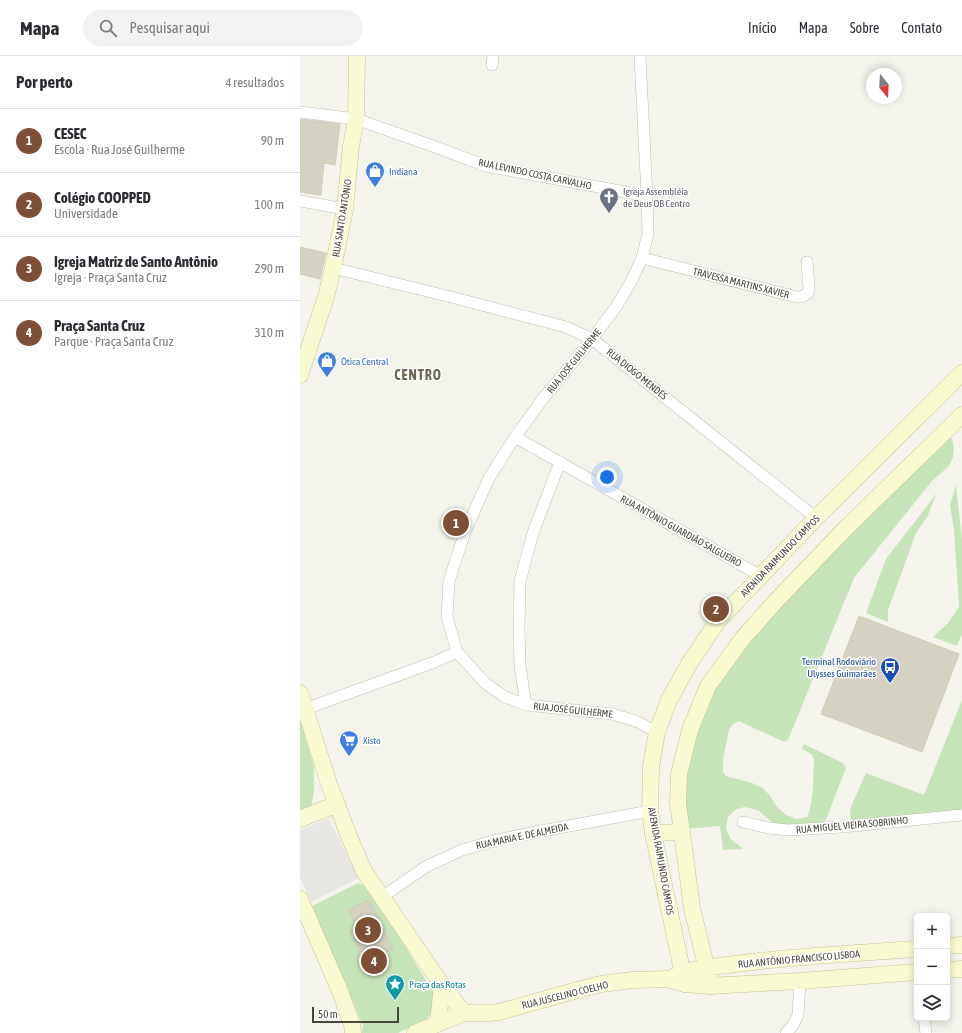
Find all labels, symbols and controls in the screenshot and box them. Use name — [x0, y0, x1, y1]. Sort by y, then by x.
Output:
search box — [83, 10, 363, 46]
text: Mapa — [20, 17, 59, 39]
icon: search — [97, 17, 119, 39]
text: Pesquisar aqui — [129, 19, 210, 36]
text: Início — [748, 20, 777, 36]
text: Mapa — [799, 20, 828, 36]
text: Sobre — [850, 20, 879, 36]
text: Contato — [901, 20, 942, 36]
north arrow — [866, 68, 902, 104]
text: Por perto — [16, 72, 73, 92]
text: 4 resultados — [225, 75, 284, 90]
text: CESEC — [54, 125, 87, 142]
text: 1 — [26, 133, 32, 148]
text: 90 m — [261, 133, 284, 148]
text: Escola · Rua José Guilherme — [54, 142, 185, 157]
street label: RUA LEVINDO COSTA CARVALHO — [477, 157, 593, 191]
shop icon: Indiana — [364, 160, 386, 188]
place label: Indiana — [389, 166, 418, 177]
street label: RUA SANTO ANTÔNIO — [330, 178, 354, 258]
church icon: Igreja Assembléia de Deus OB Centro — [598, 186, 620, 214]
place label: Igreja Assembléia de Deus OB Centro — [623, 186, 690, 209]
text: Colégio COOPPED — [54, 189, 151, 206]
text: 2 — [26, 197, 32, 212]
text: 100 m — [255, 197, 284, 212]
text: Universidade — [54, 206, 118, 221]
text: Igreja Matriz de Santo Antônio — [54, 253, 218, 270]
text: 3 — [26, 261, 32, 276]
text: 290 m — [255, 261, 284, 276]
street label: TRAVESSA MARTINS XAVIER — [692, 266, 790, 300]
text: Igreja · Praça Santa Cruz — [54, 270, 167, 285]
text: Praça Santa Cruz — [54, 317, 145, 334]
text: 4 — [26, 325, 32, 340]
text: 310 m — [255, 325, 284, 340]
street label: RUA JOSÉ GUILHERME — [545, 326, 604, 395]
text: Parque · Praça Santa Cruz — [54, 334, 173, 349]
street label: RUA DIOGO MENDES — [605, 346, 669, 402]
shop icon: Ótica Central — [316, 350, 338, 378]
place label: Ótica Central — [341, 356, 389, 367]
district label: CENTRO — [394, 367, 442, 383]
your location — [597, 467, 617, 487]
street label: RUA ANTÔNIO GUARDIÃO SALGUEIRO — [619, 493, 744, 569]
pin: 1 — [443, 508, 469, 538]
street label: AVENIDA RAIMUNDO CAMPOS — [738, 513, 822, 599]
pin: 2 — [703, 594, 729, 624]
place label: Terminal Rodoviário Ulysses Guimarães — [802, 656, 876, 679]
bus stop icon: Terminal Rodoviário Ulysses Guimarães — [879, 656, 901, 684]
street label: RUA JOSÉ GUILHERME — [533, 700, 614, 720]
supermarket icon: Xisto — [338, 729, 360, 757]
place label: Xisto — [363, 735, 381, 746]
street label: AVENIDA RAIMUNDO CAMPOS — [646, 806, 676, 916]
street label: RUA MIGUEL VIEIRA SOBRINHO — [795, 815, 909, 835]
street label: RUA MARIA E. DE ALMEIDA — [475, 821, 569, 851]
map controls — [914, 913, 950, 1021]
button: + — [914, 913, 950, 949]
pin: 3 — [355, 915, 381, 945]
pin: 4 — [361, 946, 387, 976]
street label: RUA ANTÔNIO FRANCISCO LISBOA — [738, 948, 861, 970]
button: − — [914, 949, 950, 985]
place icon: Praça das Rotas — [384, 973, 406, 1001]
place label: Praça das Rotas — [409, 979, 467, 990]
street label: RUA JUSCELINO COELHO — [521, 979, 610, 1011]
button: layers — [914, 985, 950, 1021]
scale bar — [312, 1005, 399, 1024]
text: 50 m — [318, 1008, 338, 1020]

